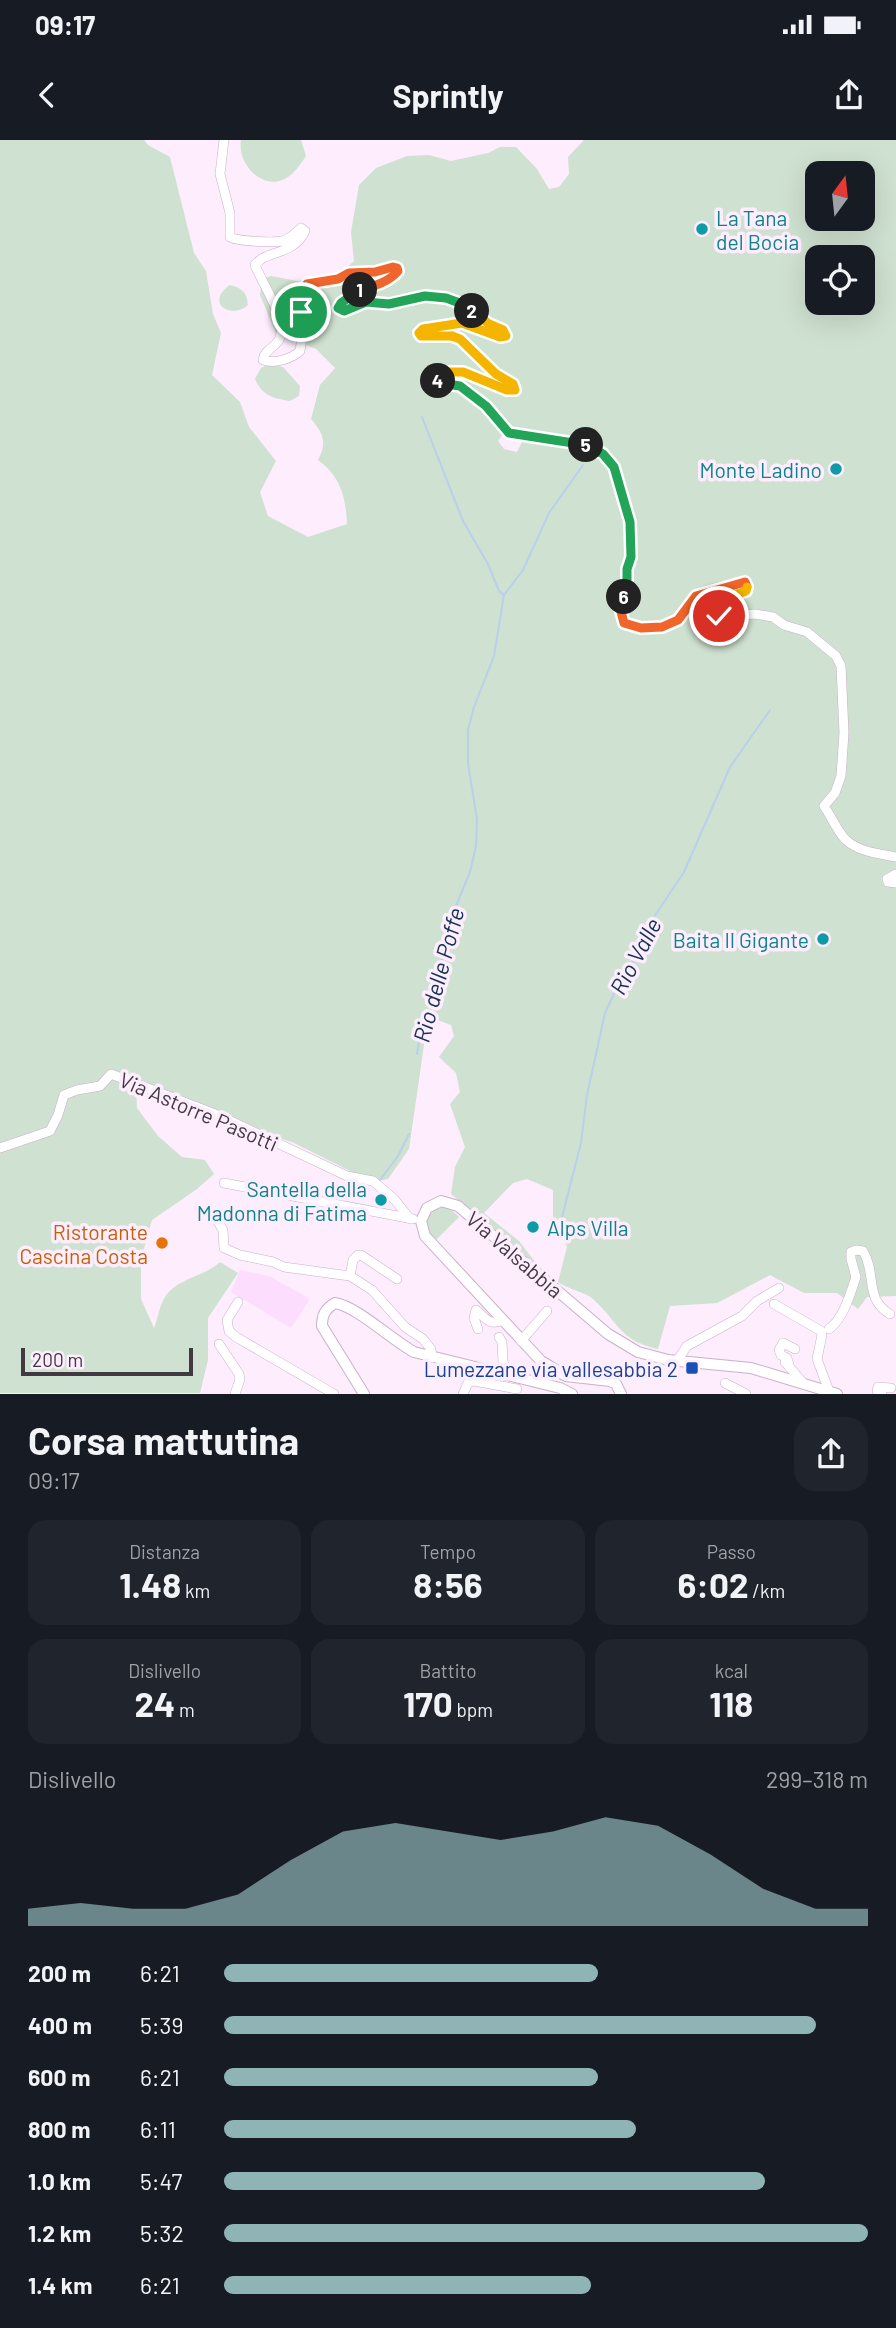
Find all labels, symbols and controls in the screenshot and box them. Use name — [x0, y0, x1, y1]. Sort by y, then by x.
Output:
text: 09:17 — [35, 9, 95, 40]
icon: back — [28, 76, 66, 114]
text: Sprintly — [392, 76, 504, 114]
icon: share — [830, 76, 868, 114]
north arrow — [805, 161, 875, 231]
map controls — [805, 161, 875, 315]
place label: La Tana del Bocia — [716, 205, 799, 254]
marker: La Tana del Bocia — [694, 221, 710, 237]
button: locate — [805, 245, 875, 315]
pin: 1 — [342, 272, 378, 308]
text: 1 — [356, 278, 363, 301]
pin — [271, 282, 331, 342]
icon: arrive — [282, 293, 320, 331]
pin: 2 — [454, 294, 490, 328]
text: 2 — [466, 299, 477, 322]
pin: 4 — [420, 364, 456, 398]
text: 4 — [432, 369, 443, 392]
pin: 5 — [568, 428, 604, 462]
text: 5 — [580, 433, 591, 456]
place label: Monte Ladino — [699, 457, 822, 482]
marker: Monte Ladino — [828, 461, 844, 477]
pin: 6 — [606, 580, 642, 615]
text: 6 — [618, 585, 629, 608]
pin — [689, 586, 749, 646]
icon: check — [700, 597, 738, 635]
water label: Rio delle Poffe — [407, 905, 469, 1045]
water label: Rio Valle — [603, 913, 667, 999]
place label: Baita Il Gigante — [673, 927, 809, 952]
marker: Baita Il Gigante — [815, 931, 831, 947]
street label: Via Astorre Pasotti — [116, 1066, 282, 1156]
place label: Santella della Madonna di Fatima — [197, 1176, 367, 1225]
marker: Santella della Madonna di Fatima — [373, 1192, 389, 1208]
street label: Via Valsabbia — [462, 1205, 568, 1303]
place label: Alps Villa — [547, 1215, 629, 1240]
place label: Ristorante Cascina Costa — [19, 1219, 148, 1268]
marker: Alps Villa — [525, 1219, 541, 1235]
marker: Ristorante Cascina Costa — [154, 1235, 170, 1251]
scale bar — [21, 1344, 192, 1376]
text: 200 m — [32, 1348, 83, 1371]
place label: Lumezzane via vallesabbia 2 — [424, 1356, 678, 1381]
marker: Lumezzane via vallesabbia 2 — [684, 1360, 700, 1376]
text: Corsa mattutina — [28, 1417, 299, 1463]
button: share — [794, 1417, 868, 1491]
text: 09:17 — [28, 1466, 80, 1494]
text: Distanza — [129, 1540, 200, 1563]
text: Tempo — [420, 1540, 476, 1563]
text: Passo — [707, 1540, 756, 1563]
text: 1.48 — [119, 1563, 181, 1605]
text: 8:56 — [413, 1563, 483, 1605]
text: 6:02 — [677, 1563, 749, 1605]
text: km — [181, 1579, 210, 1602]
text: /km — [749, 1579, 785, 1602]
text: Dislivello — [128, 1659, 201, 1682]
text: Battito — [419, 1659, 477, 1682]
text: kcal — [715, 1659, 748, 1682]
text: 24 — [135, 1682, 175, 1724]
text: 170 — [403, 1682, 453, 1724]
text: 118 — [709, 1682, 753, 1724]
text: m — [175, 1698, 195, 1721]
text: bpm — [453, 1698, 493, 1721]
text: Dislivello — [28, 1765, 116, 1793]
text: 299–318 m — [766, 1765, 868, 1793]
text: 200 m — [28, 1959, 91, 1987]
text: 6:21 — [140, 1959, 180, 1987]
text: 400 m — [28, 2011, 92, 2039]
text: 5:39 — [140, 2011, 183, 2039]
text: 600 m — [28, 2063, 90, 2091]
text: 6:21 — [140, 2063, 180, 2091]
text: 800 m — [28, 2115, 90, 2143]
text: 6:11 — [140, 2115, 176, 2143]
text: 1.0 km — [28, 2167, 91, 2195]
text: 5:47 — [140, 2167, 182, 2195]
text: 1.2 km — [28, 2219, 91, 2247]
text: 5:32 — [140, 2219, 184, 2247]
text: 1.4 km — [28, 2271, 92, 2299]
text: 6:21 — [140, 2271, 180, 2299]

